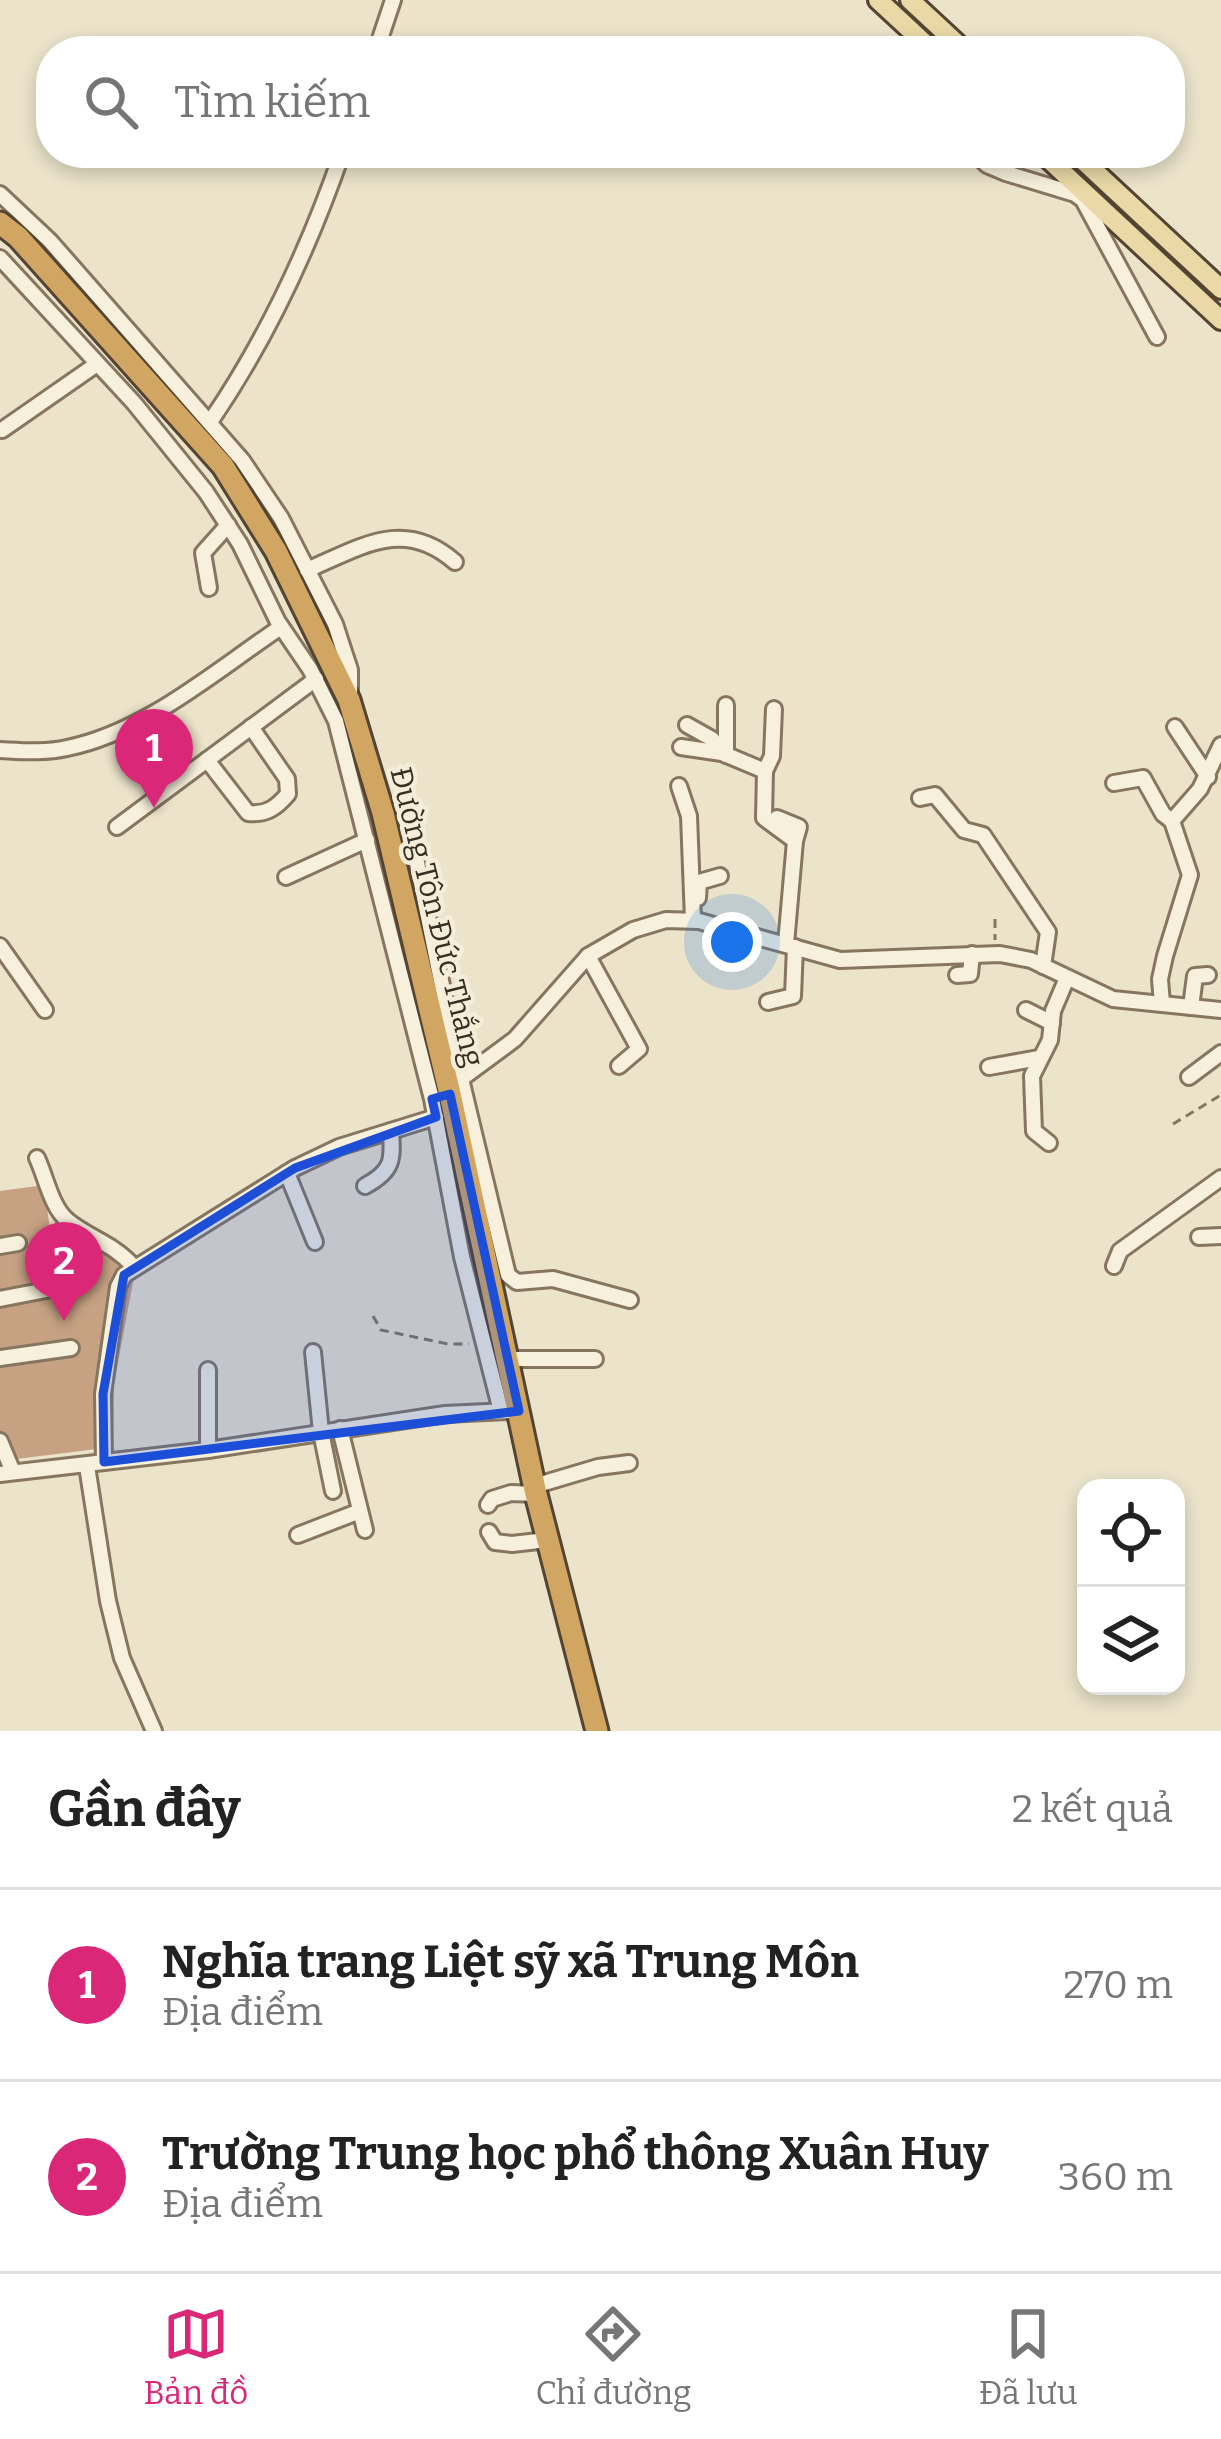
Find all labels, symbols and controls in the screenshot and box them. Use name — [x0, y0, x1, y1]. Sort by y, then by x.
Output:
search box — [36, 36, 1185, 168]
icon: search — [78, 69, 144, 135]
text: Tìm kiếm — [174, 75, 370, 129]
pin: 1 — [115, 709, 193, 808]
street label: Đường Tôn Đức Thắng — [382, 764, 492, 1070]
your location — [702, 912, 762, 972]
pin: 2 — [25, 1222, 103, 1321]
map controls — [1077, 1479, 1185, 1695]
button: locate — [1077, 1479, 1185, 1587]
button: layers — [1077, 1587, 1185, 1695]
text: Gần đây — [48, 1778, 241, 1840]
text: 2 kết quả — [1012, 1786, 1173, 1832]
text: Nghĩa trang Liệt sỹ xã Trung Môn — [162, 1935, 859, 1989]
text: 1 — [79, 1962, 95, 2008]
text: 270 m — [1063, 1962, 1173, 2008]
text: Địa điểm — [162, 1989, 323, 2035]
text: Trường Trung học phổ thông Xuân Huy — [162, 2127, 988, 2181]
text: 2 — [76, 2154, 98, 2200]
text: 360 m — [1058, 2154, 1173, 2200]
text: Địa điểm — [162, 2181, 323, 2227]
tab: Bản đồ — [144, 2301, 248, 2413]
tab: Chỉ đường — [535, 2301, 692, 2413]
tab: Đã lưu — [979, 2301, 1077, 2413]

